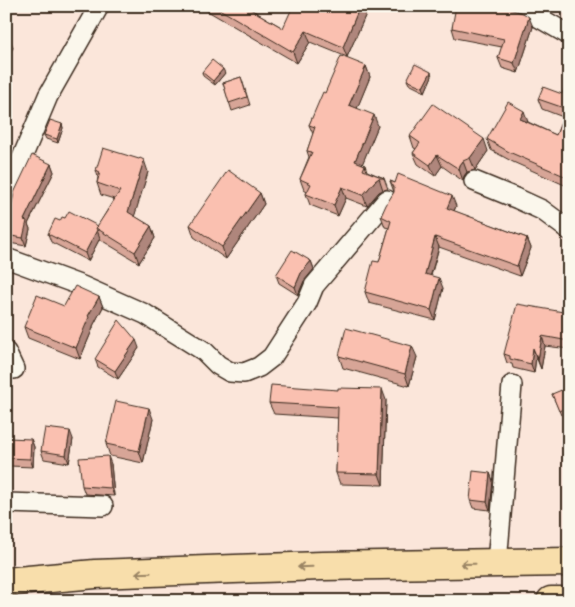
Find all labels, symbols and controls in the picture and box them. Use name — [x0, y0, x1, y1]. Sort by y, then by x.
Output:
one-way arrow — [460, 559, 476, 569]
one-way arrow — [297, 562, 314, 572]
one-way arrow — [135, 568, 151, 577]

